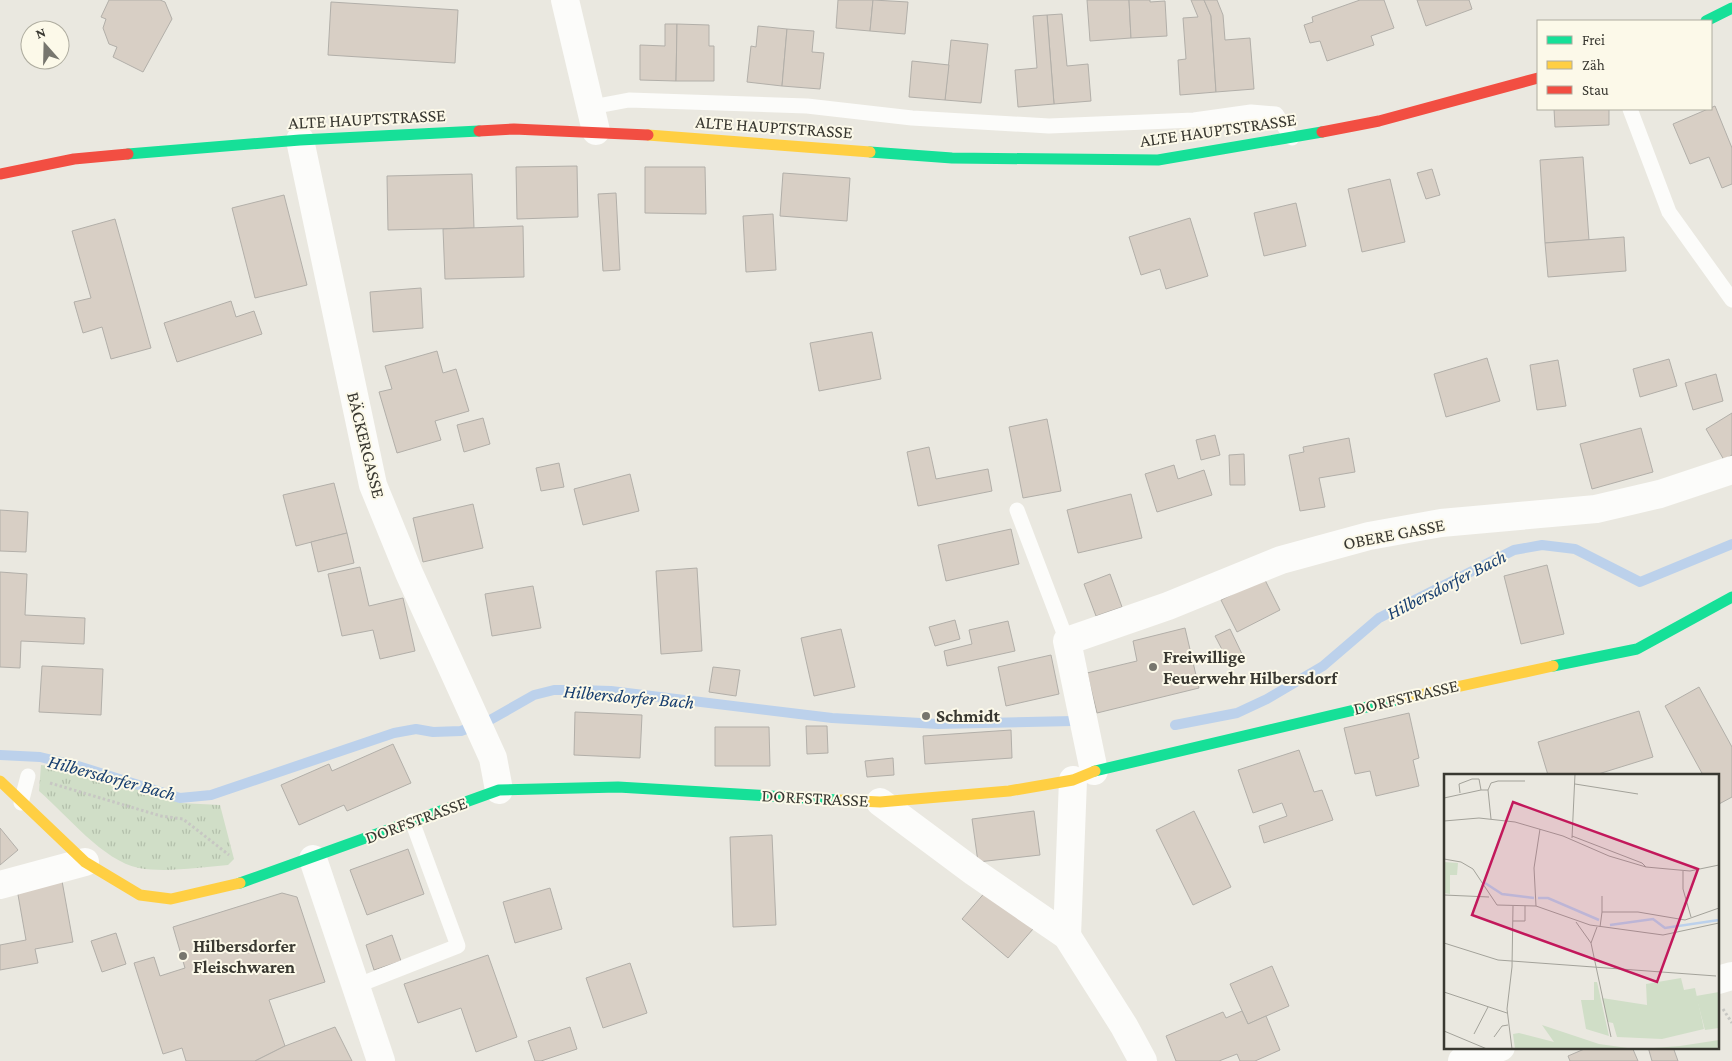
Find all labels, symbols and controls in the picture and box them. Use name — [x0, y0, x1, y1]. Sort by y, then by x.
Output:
north arrow — [20, 20, 70, 70]
legend — [1537, 20, 1712, 110]
text: N — [33, 23, 48, 42]
text: Frei — [1582, 32, 1605, 48]
text: Zäh — [1582, 57, 1605, 73]
text: Stau — [1582, 82, 1609, 98]
street label: ALTE HAUPTSTRASSE — [288, 105, 447, 133]
street label: ALTE HAUPTSTRASSE — [1139, 109, 1298, 151]
street label: ALTE HAUPTSTRASSE — [695, 112, 854, 142]
street label: BÄCKERGASSE — [343, 390, 389, 500]
street label: OBERE GASSE — [1342, 514, 1447, 554]
water label: Hilbersdorfer Bach — [1383, 545, 1509, 624]
place label: Freiwillige Feuerwehr Hilbersdorf — [1163, 647, 1338, 688]
marker: Freiwillige Feuerwehr Hilbersdorf — [1147, 661, 1159, 673]
street label: DORFSTRASSE — [1351, 675, 1461, 719]
water label: Hilbersdorfer Bach — [563, 680, 695, 713]
place label: Schmidt — [936, 706, 1001, 726]
marker: Schmidt — [920, 710, 932, 722]
water label: Hilbersdorfer Bach — [46, 750, 178, 805]
inset map — [1444, 774, 1720, 1048]
street label: DORFSTRASSE — [761, 785, 869, 811]
street label: DORFSTRASSE — [362, 792, 470, 848]
place label: Hilbersdorfer Fleischwaren — [193, 936, 296, 977]
marker: Hilbersdorfer Fleischwaren — [177, 950, 189, 962]

